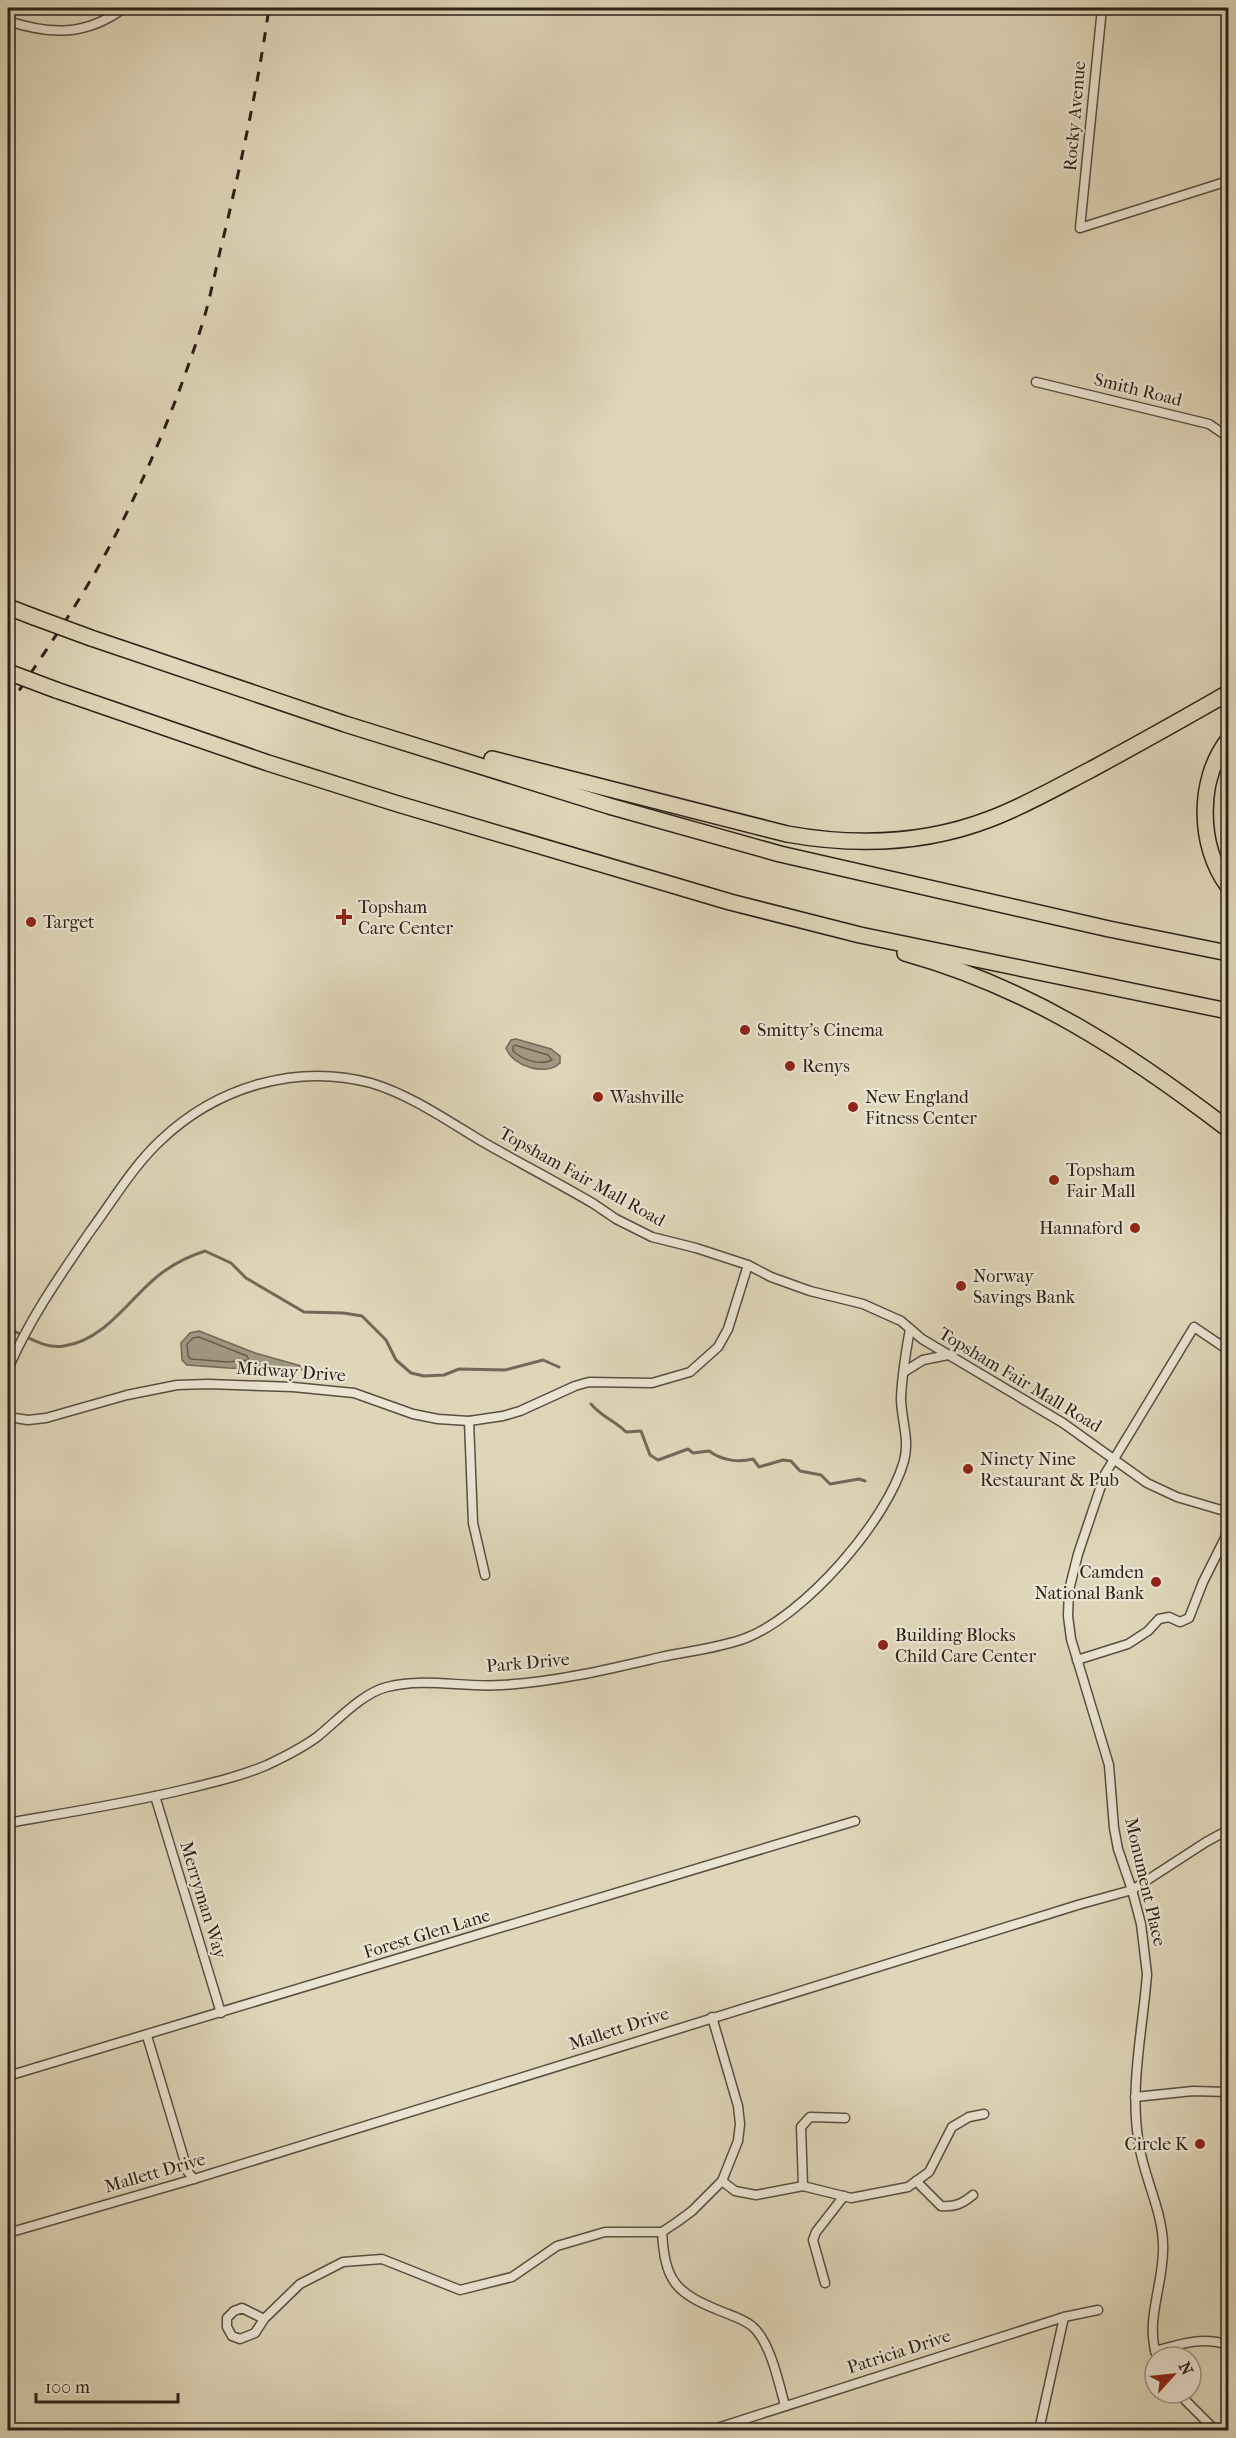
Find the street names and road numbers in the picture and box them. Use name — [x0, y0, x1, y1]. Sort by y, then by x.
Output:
street label: Rocky Avenue — [1060, 60, 1090, 172]
street label: Smith Road — [1092, 369, 1184, 411]
street label: Topsham Fair Mall Road — [495, 1123, 669, 1232]
street label: Topsham Fair Mall Road — [935, 1323, 1106, 1437]
street label: Midway Drive — [235, 1358, 347, 1386]
street label: Park Drive — [485, 1649, 571, 1677]
street label: Monument Place — [1120, 1816, 1170, 1948]
street label: Merryman Way — [175, 1839, 231, 1963]
street label: Forest Glen Lane — [361, 1905, 493, 1963]
street label: Mallett Drive — [566, 2003, 672, 2055]
street label: Mallett Drive — [102, 2149, 208, 2197]
street label: Patricia Drive — [845, 2325, 954, 2379]

